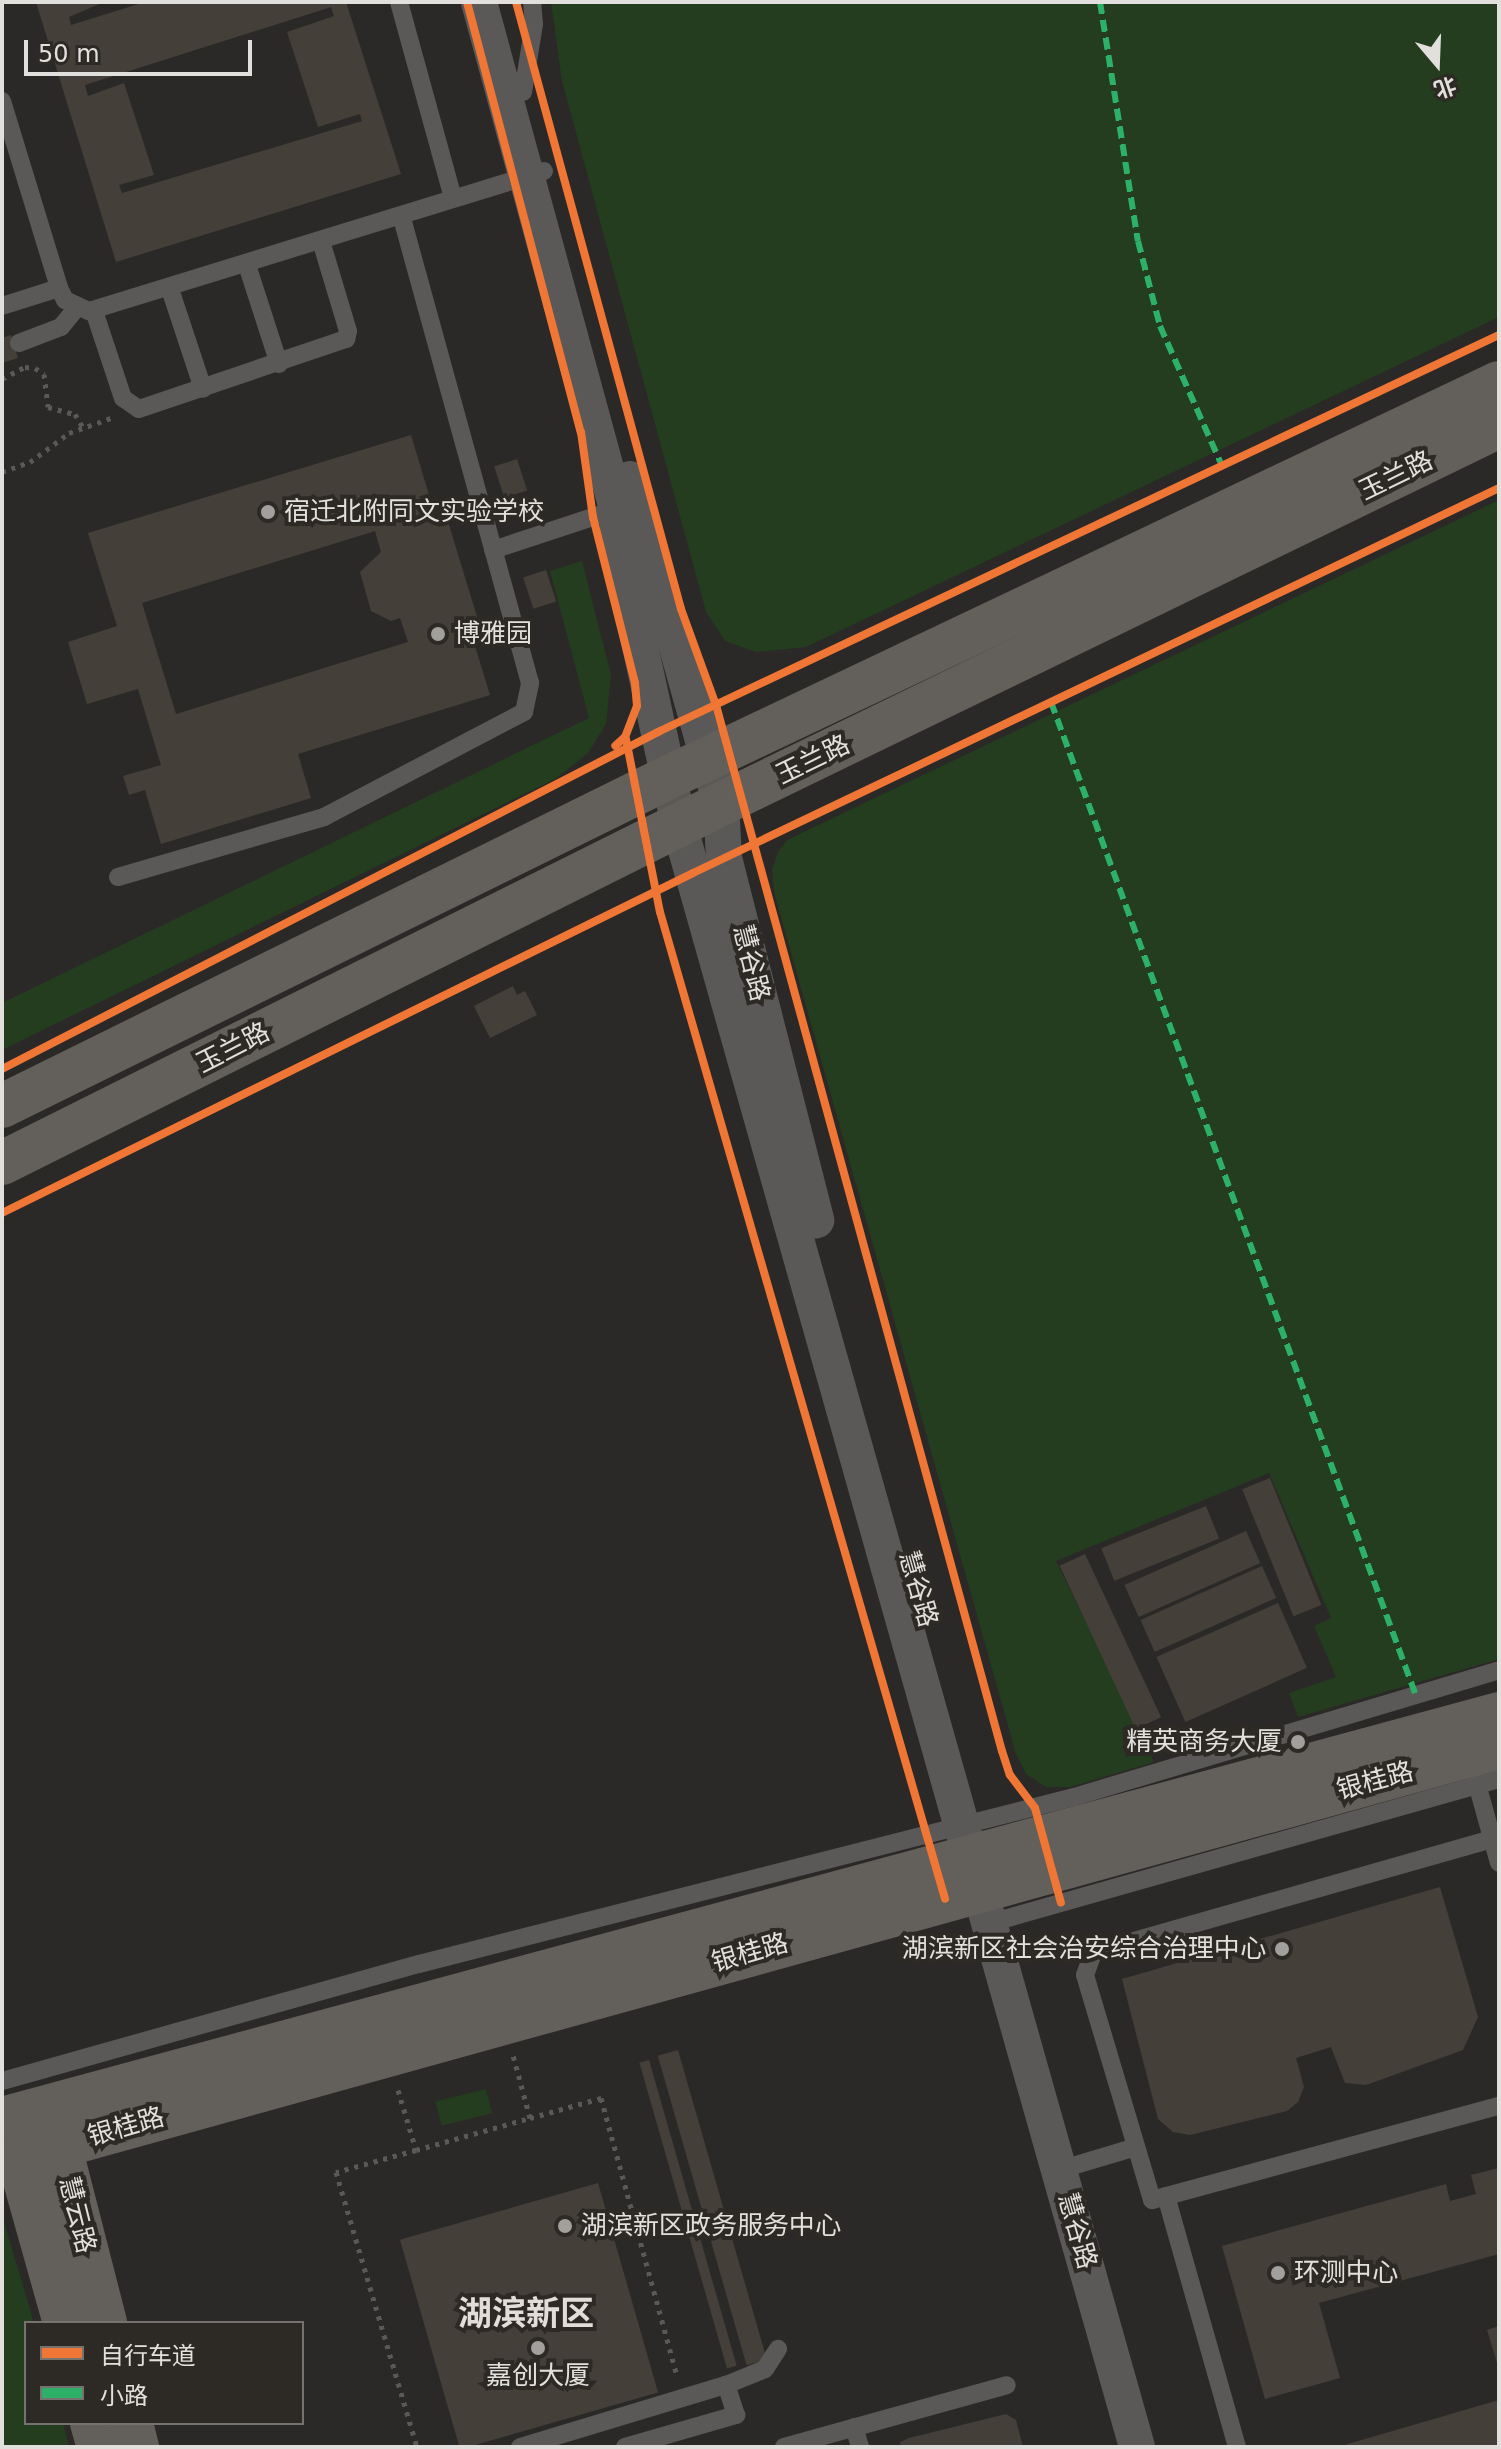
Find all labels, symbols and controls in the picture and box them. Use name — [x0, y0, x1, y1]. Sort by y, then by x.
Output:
scale bar — [28, 24, 256, 74]
north arrow — [1397, 24, 1477, 104]
text: 50 m — [38, 40, 100, 68]
text: 北 — [1431, 72, 1459, 103]
street label: 玉兰路 — [1354, 445, 1438, 507]
place label: 宿迁北附同文实验学校 — [284, 496, 544, 528]
marker: 宿迁北附同文实验学校 — [259, 503, 277, 521]
place label: 博雅园 — [454, 618, 532, 650]
marker: 博雅园 — [429, 625, 447, 643]
street label: 玉兰路 — [771, 729, 855, 791]
street label: 慧谷路 — [726, 921, 776, 1005]
street label: 玉兰路 — [191, 1016, 275, 1080]
street label: 慧谷路 — [892, 1547, 944, 1631]
place label: 精英商务大厦 — [1126, 1726, 1282, 1758]
marker: 精英商务大厦 — [1289, 1733, 1307, 1751]
street label: 银桂路 — [1333, 1756, 1417, 1806]
street label: 银桂路 — [708, 1927, 792, 1979]
place label: 湖滨新区社会治安综合治理中心 — [902, 1933, 1266, 1965]
marker: 湖滨新区社会治安综合治理中心 — [1273, 1940, 1291, 1958]
street label: 银桂路 — [84, 2101, 168, 2153]
street label: 慧云路 — [52, 2173, 102, 2257]
street label: 慧谷路 — [1051, 2189, 1103, 2273]
place label: 湖滨新区政务服务中心 — [581, 2210, 841, 2242]
marker: 湖滨新区政务服务中心 — [556, 2217, 574, 2235]
place label: 环测中心 — [1294, 2257, 1398, 2289]
marker: 环测中心 — [1269, 2264, 1287, 2282]
district label: 湖滨新区 — [458, 2294, 594, 2334]
legend — [24, 2321, 304, 2425]
marker: 嘉创大厦 — [529, 2339, 547, 2357]
text: 自行车道 — [100, 2342, 196, 2370]
place label: 嘉创大厦 — [486, 2360, 590, 2392]
text: 小路 — [100, 2382, 148, 2410]

